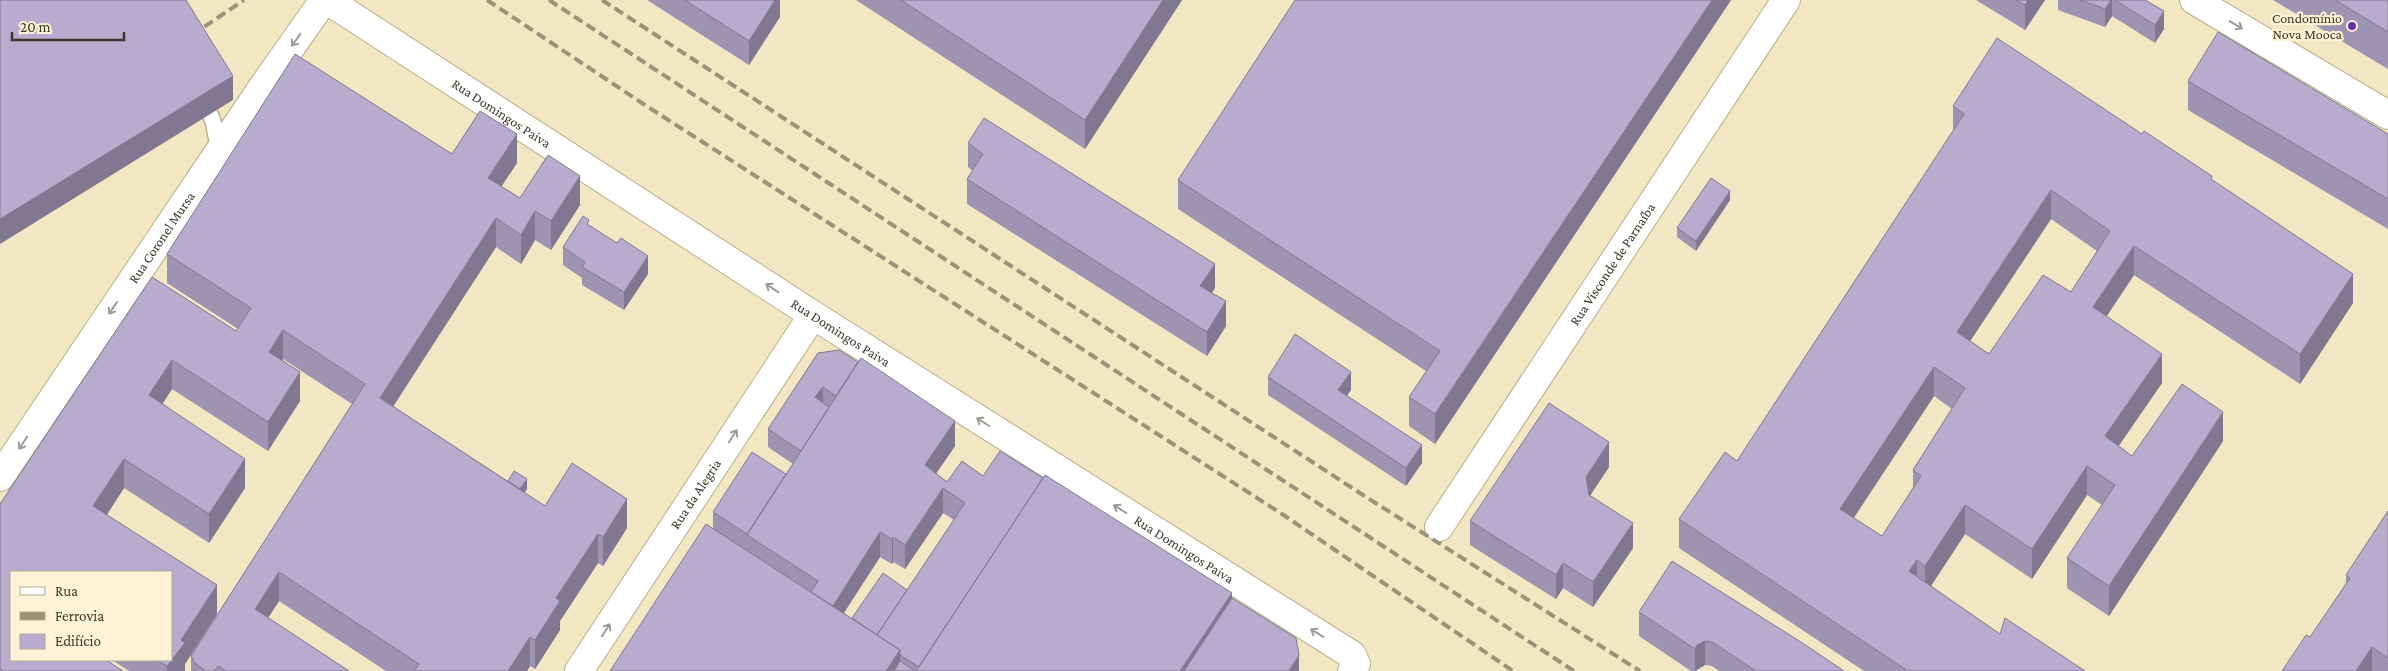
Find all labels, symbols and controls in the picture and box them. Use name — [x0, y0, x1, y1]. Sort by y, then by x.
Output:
scale bar — [12, 10, 125, 42]
place label: Condomínio Nova Mooca — [2272, 10, 2343, 42]
text: 20 m — [20, 19, 51, 35]
one-way arrow — [2229, 20, 2243, 30]
marker: Condomínio Nova Mooca — [2346, 20, 2358, 32]
one-way arrow — [291, 33, 301, 47]
street label: Rua Domingos Paiva — [449, 75, 554, 151]
street label: Rua Coronel Mursa — [125, 188, 198, 286]
street label: Rua Visconde de Parnaíba — [1566, 199, 1659, 328]
one-way arrow — [765, 283, 779, 293]
street label: Rua Domingos Paiva — [788, 295, 894, 370]
one-way arrow — [108, 301, 118, 315]
one-way arrow — [976, 417, 990, 427]
one-way arrow — [728, 429, 738, 443]
one-way arrow — [17, 436, 28, 450]
street label: Rua da Alegria — [667, 455, 724, 532]
one-way arrow — [1114, 504, 1128, 514]
street label: Rua Domingos Paiva — [1131, 512, 1237, 587]
legend — [10, 571, 172, 661]
text: Rua — [55, 583, 78, 599]
text: Ferrovia — [55, 608, 104, 624]
one-way arrow — [601, 624, 611, 638]
one-way arrow — [1310, 628, 1324, 638]
text: Edifício — [55, 633, 101, 649]

